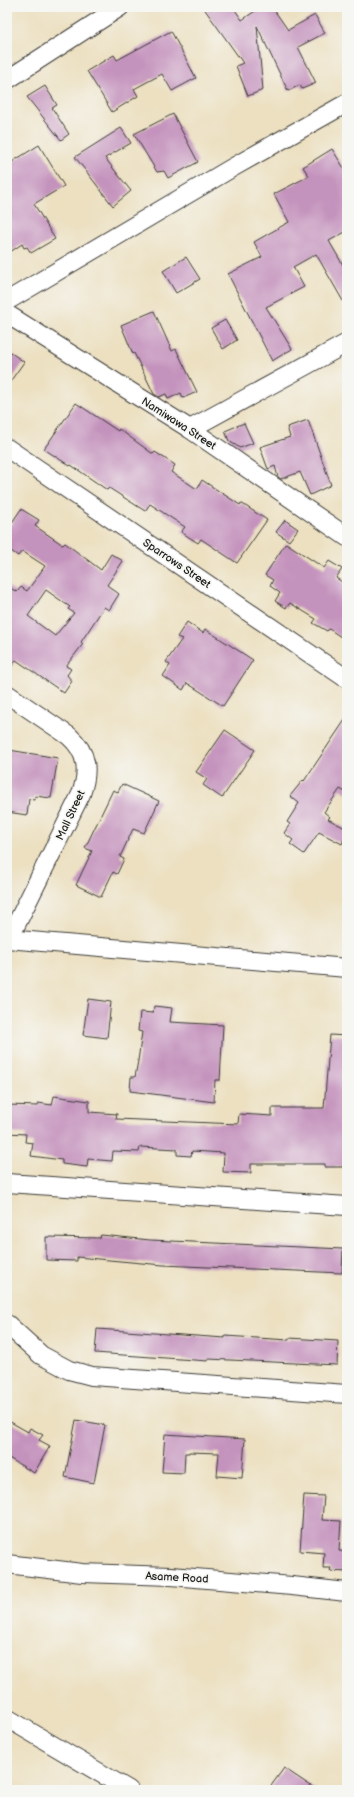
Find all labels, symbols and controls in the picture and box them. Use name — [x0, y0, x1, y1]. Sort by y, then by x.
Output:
street label: Namiwawa Street — [139, 394, 219, 453]
street label: Sparrows Street — [140, 536, 214, 591]
street label: Mall Street — [53, 788, 88, 842]
street label: Asame Road — [145, 1569, 209, 1586]

